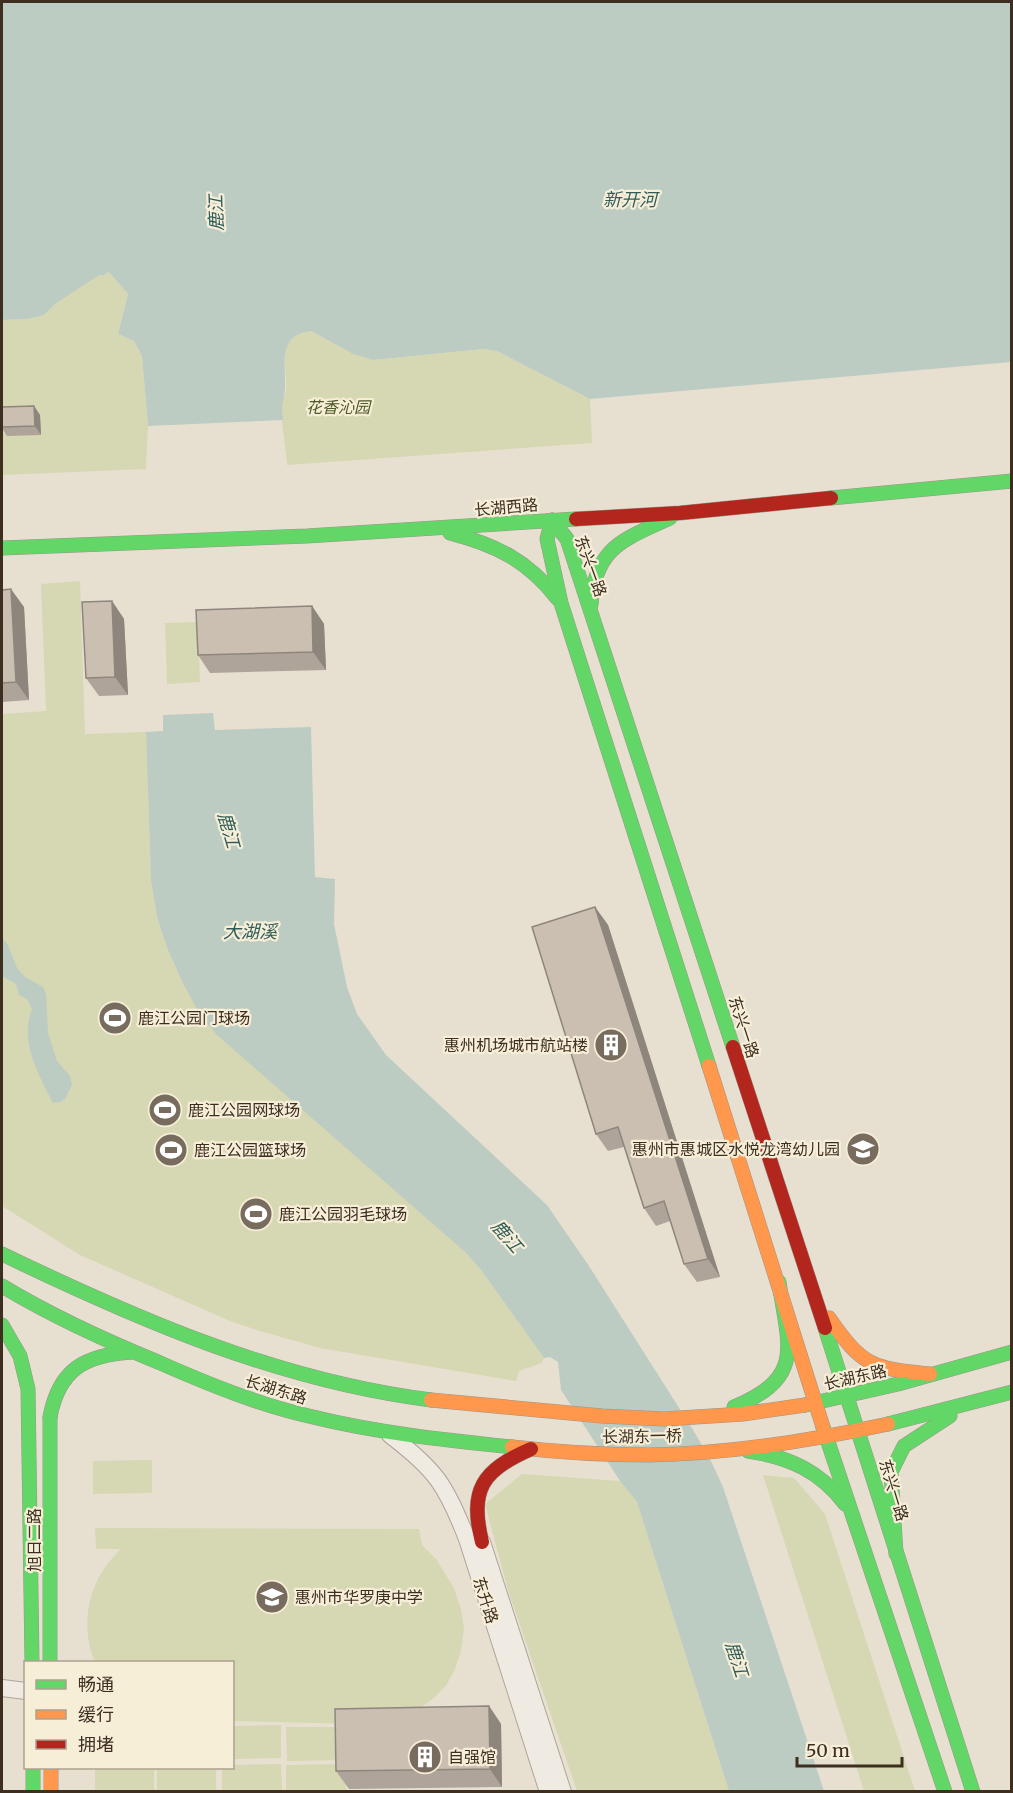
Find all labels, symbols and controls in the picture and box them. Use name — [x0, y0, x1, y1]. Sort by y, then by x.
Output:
water label: 新开河 — [603, 188, 660, 211]
water label: 鹿江 — [204, 193, 228, 231]
park label: 花香沁园 — [306, 397, 372, 417]
street label: 长湖西路 — [473, 494, 539, 520]
street label: 东兴一路 — [571, 533, 611, 599]
water label: 鹿江 — [213, 810, 246, 852]
water label: 大湖溪 — [223, 920, 279, 943]
street label: 东兴一路 — [725, 993, 763, 1061]
sports icon: 鹿江公园门球场 — [97, 1000, 133, 1036]
place label: 鹿江公园门球场 — [138, 1008, 250, 1028]
building icon: 惠州机场城市航站楼 — [593, 1027, 629, 1063]
place label: 惠州机场城市航站楼 — [444, 1035, 588, 1055]
sports icon: 鹿江公园网球场 — [147, 1092, 183, 1128]
place label: 鹿江公园网球场 — [188, 1100, 300, 1120]
school or university icon: 惠州市惠城区水悦龙湾幼儿园 — [845, 1131, 881, 1167]
sports icon: 鹿江公园篮球场 — [153, 1132, 189, 1168]
place label: 惠州市惠城区水悦龙湾幼儿园 — [632, 1139, 840, 1159]
place label: 鹿江公园篮球场 — [194, 1140, 306, 1160]
sports icon: 鹿江公园羽毛球场 — [238, 1196, 274, 1232]
place label: 鹿江公园羽毛球场 — [279, 1204, 407, 1224]
water label: 鹿江 — [487, 1215, 529, 1259]
street label: 长湖东路 — [822, 1360, 888, 1394]
street label: 长湖东路 — [242, 1370, 310, 1408]
street label: 长湖东一桥 — [602, 1425, 682, 1447]
street label: 东兴一路 — [875, 1456, 913, 1524]
street label: 旭日二路 — [24, 1508, 44, 1572]
street label: 东升路 — [469, 1574, 503, 1626]
school or university icon: 惠州市华罗庚中学 — [254, 1579, 290, 1615]
place label: 惠州市华罗庚中学 — [295, 1587, 423, 1607]
water label: 鹿江 — [721, 1638, 754, 1682]
legend — [24, 1661, 234, 1769]
text: 畅通 — [78, 1673, 114, 1696]
text: 缓行 — [78, 1703, 114, 1726]
scale bar — [797, 1730, 902, 1768]
text: 拥堵 — [78, 1733, 114, 1756]
building icon: 自强馆 — [407, 1739, 443, 1775]
text: 50 m — [806, 1739, 850, 1762]
place label: 自强馆 — [448, 1747, 496, 1767]

